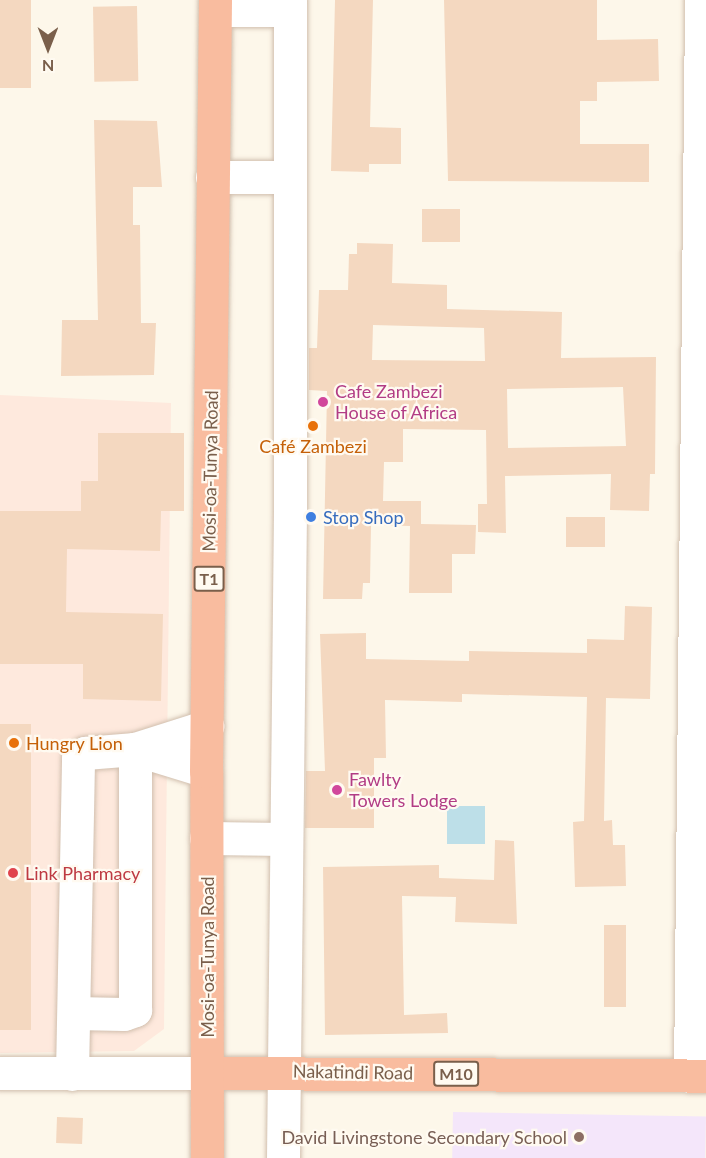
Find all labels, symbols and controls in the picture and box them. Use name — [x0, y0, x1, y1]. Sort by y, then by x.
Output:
north arrow — [18, 18, 78, 78]
text: N — [42, 57, 54, 76]
place label: Cafe Zambezi House of Africa — [335, 381, 458, 424]
street label: Mosi-oa-Tunya Road — [198, 390, 222, 552]
marker: Cafe Zambezi House of Africa — [316, 395, 330, 409]
marker: Café Zambezi — [306, 419, 320, 433]
place label: Café Zambezi — [259, 435, 367, 457]
place label: Stop Shop — [323, 506, 404, 528]
marker: Stop Shop — [304, 510, 318, 524]
road number: T1 — [192, 566, 226, 592]
place label: Hungry Lion — [26, 732, 123, 754]
marker: Hungry Lion — [7, 736, 21, 750]
place label: Fawlty Towers Lodge — [349, 769, 458, 812]
marker: Fawlty Towers Lodge — [330, 783, 344, 797]
place label: Link Pharmacy — [25, 862, 140, 884]
marker: Link Pharmacy — [6, 866, 20, 880]
street label: Mosi-oa-Tunya Road — [196, 876, 218, 1038]
street label: Nakatindi Road — [293, 1060, 413, 1084]
road number: M10 — [432, 1061, 480, 1087]
place label: David Livingstone Secondary School — [281, 1126, 567, 1148]
marker: David Livingstone Secondary School — [572, 1130, 586, 1144]

